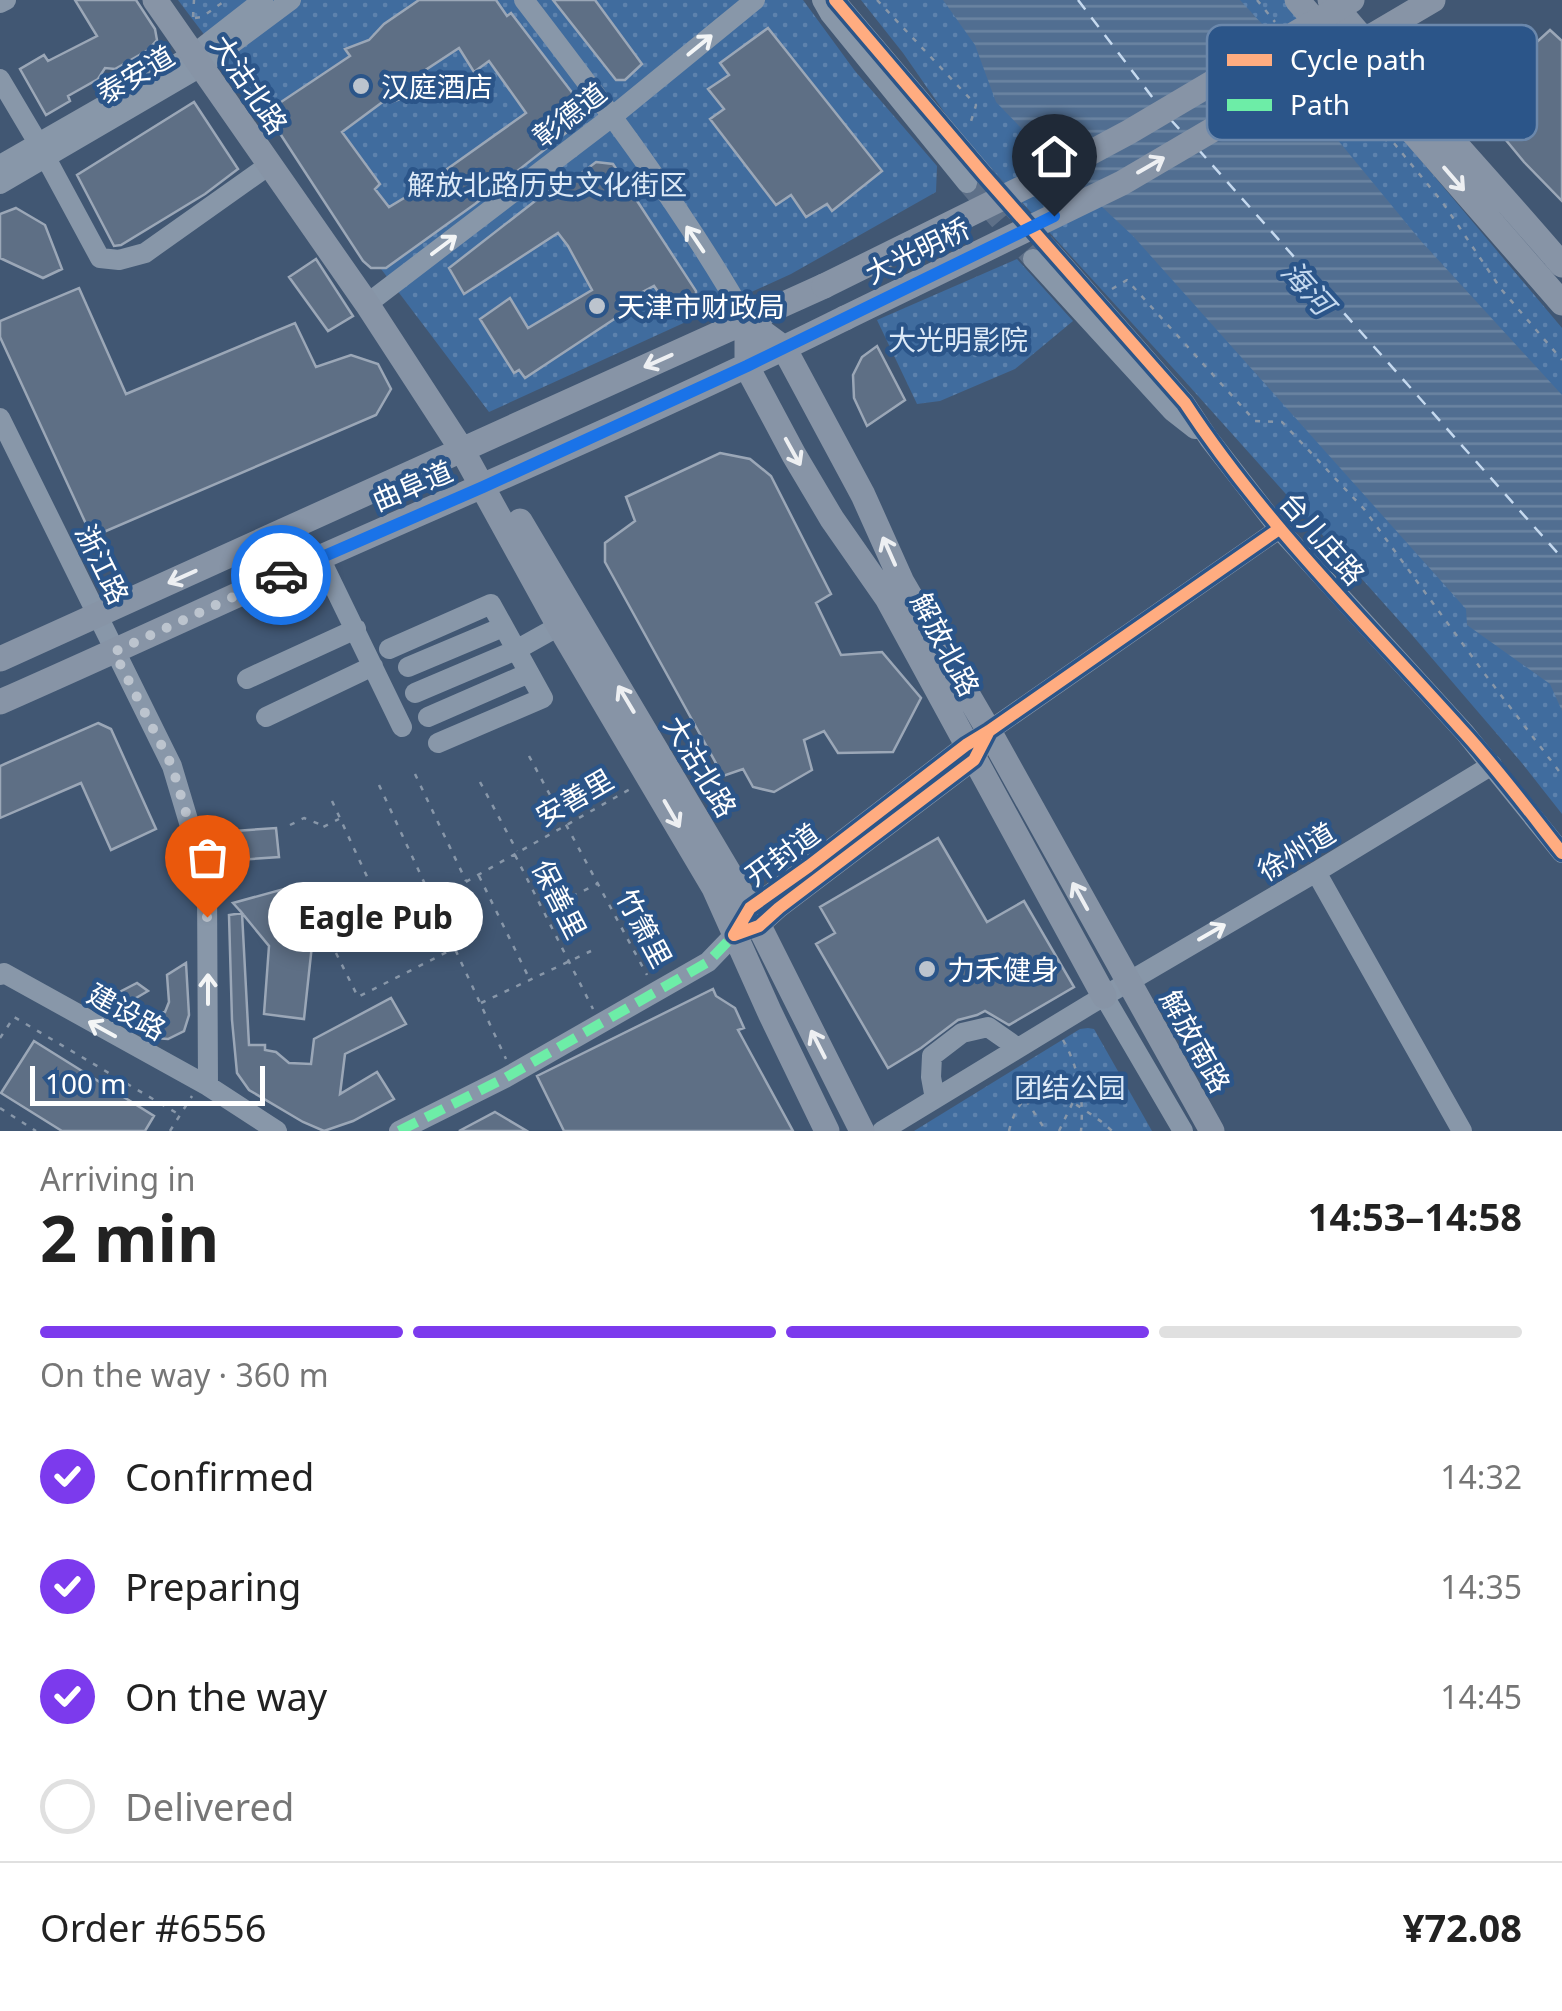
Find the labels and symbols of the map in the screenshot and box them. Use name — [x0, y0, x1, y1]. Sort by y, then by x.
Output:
legend — [1207, 25, 1537, 140]
street label: 大沽北路 — [203, 27, 297, 141]
one-way arrow — [687, 34, 713, 56]
street label: 泰安道 — [89, 36, 181, 112]
text: Cycle path — [1290, 40, 1426, 78]
place label: 汉庭酒店 — [381, 67, 493, 105]
street label: 彰德道 — [524, 73, 614, 155]
marker: 汉庭酒店 — [350, 75, 372, 97]
text: Path — [1290, 85, 1350, 123]
pin — [1012, 114, 1097, 217]
one-way arrow — [1136, 155, 1165, 175]
park label: 解放北路历史文化街区 — [407, 165, 687, 203]
one-way arrow — [1442, 166, 1465, 191]
street label: 大光明桥 — [858, 208, 976, 292]
one-way arrow — [685, 225, 706, 253]
one-way arrow — [430, 234, 457, 255]
water label: 海河 — [1273, 251, 1347, 327]
place label: 天津市财政局 — [617, 287, 785, 325]
marker: 天津市财政局 — [586, 295, 608, 317]
park label: 大光明影院 — [888, 320, 1028, 358]
one-way arrow — [644, 353, 674, 372]
one-way arrow — [784, 437, 804, 467]
street label: 曲阜道 — [366, 451, 458, 519]
street label: 台儿庄路 — [1272, 483, 1374, 593]
street label: 浙江路 — [68, 518, 138, 610]
courier — [231, 525, 331, 625]
one-way arrow — [879, 536, 897, 567]
one-way arrow — [167, 569, 197, 587]
street label: 解放北路 — [903, 586, 989, 702]
one-way arrow — [616, 685, 636, 714]
street label: 大沽北路 — [656, 708, 746, 824]
street label: 安善里 — [528, 760, 620, 834]
one-way arrow — [662, 799, 682, 828]
street label: 徐州道 — [1250, 813, 1342, 889]
street label: 开封道 — [737, 814, 827, 894]
pin — [165, 815, 250, 918]
street label: 保善里 — [524, 853, 596, 945]
callout: Eagle Pub — [267, 882, 482, 952]
street label: 竹箫里 — [609, 882, 681, 974]
one-way arrow — [1070, 882, 1090, 911]
one-way arrow — [1197, 922, 1226, 942]
place label: 力禾健身 — [947, 950, 1059, 988]
marker: 力禾健身 — [916, 958, 938, 980]
one-way arrow — [198, 973, 218, 1006]
street label: 建设路 — [81, 974, 173, 1048]
street label: 解放南路 — [1152, 983, 1240, 1099]
one-way arrow — [88, 1019, 118, 1039]
one-way arrow — [808, 1029, 827, 1059]
scale bar — [30, 1061, 265, 1106]
park label: 团结公园 — [1014, 1068, 1126, 1106]

